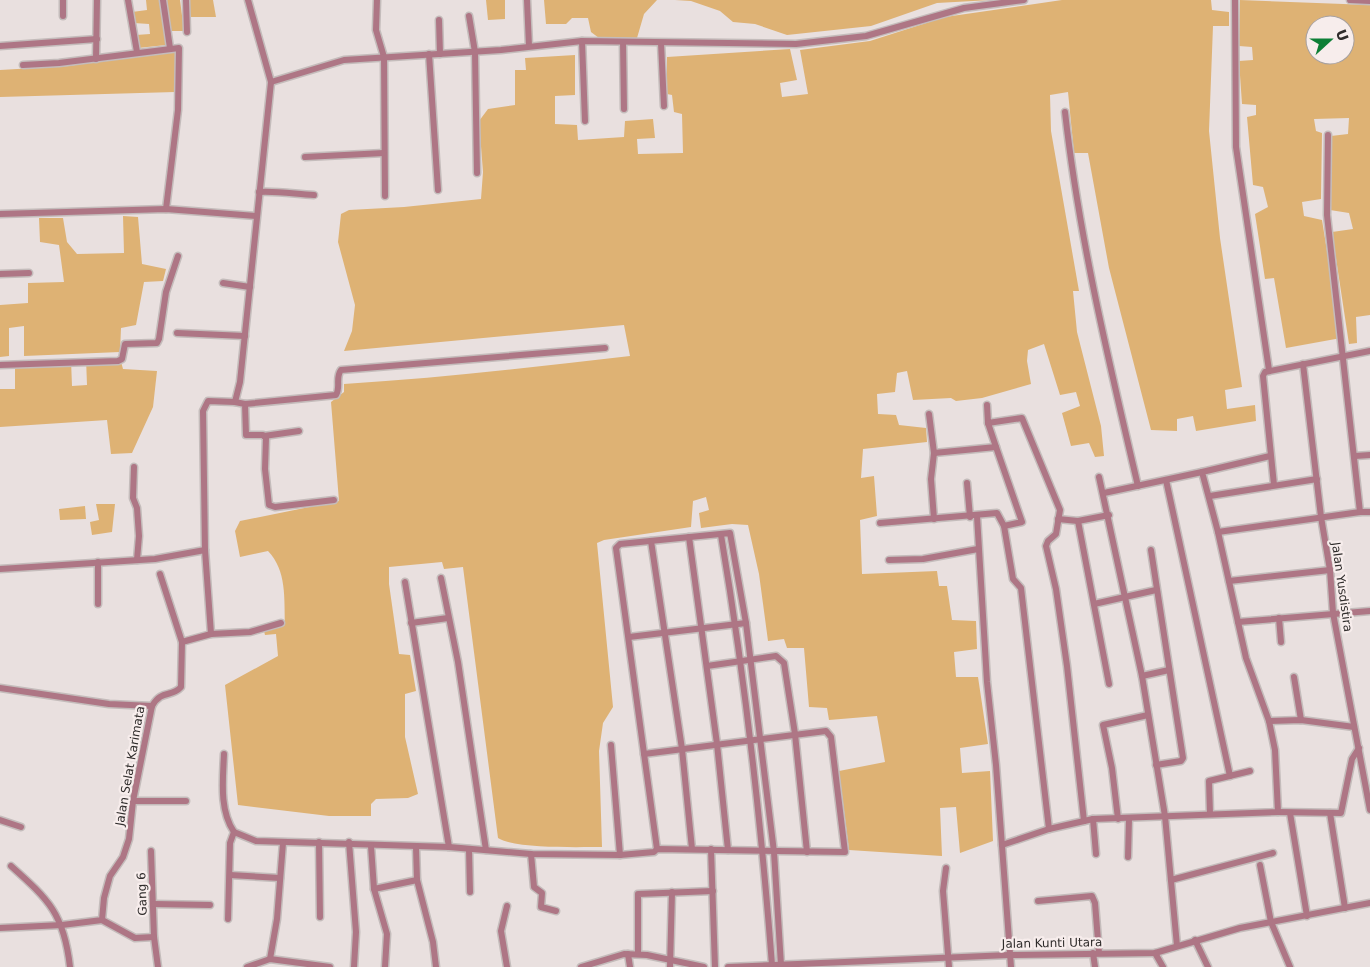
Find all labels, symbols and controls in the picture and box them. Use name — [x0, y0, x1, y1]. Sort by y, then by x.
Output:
north arrow — [1305, 15, 1355, 65]
text: U — [1333, 27, 1352, 44]
street label: Jalan Yusdistira — [1329, 540, 1355, 633]
street label: Jalan Selat Karimata — [112, 705, 147, 828]
street label: Gang 6 — [134, 872, 150, 916]
street label: Jalan Kunti Utara — [1001, 935, 1102, 951]

